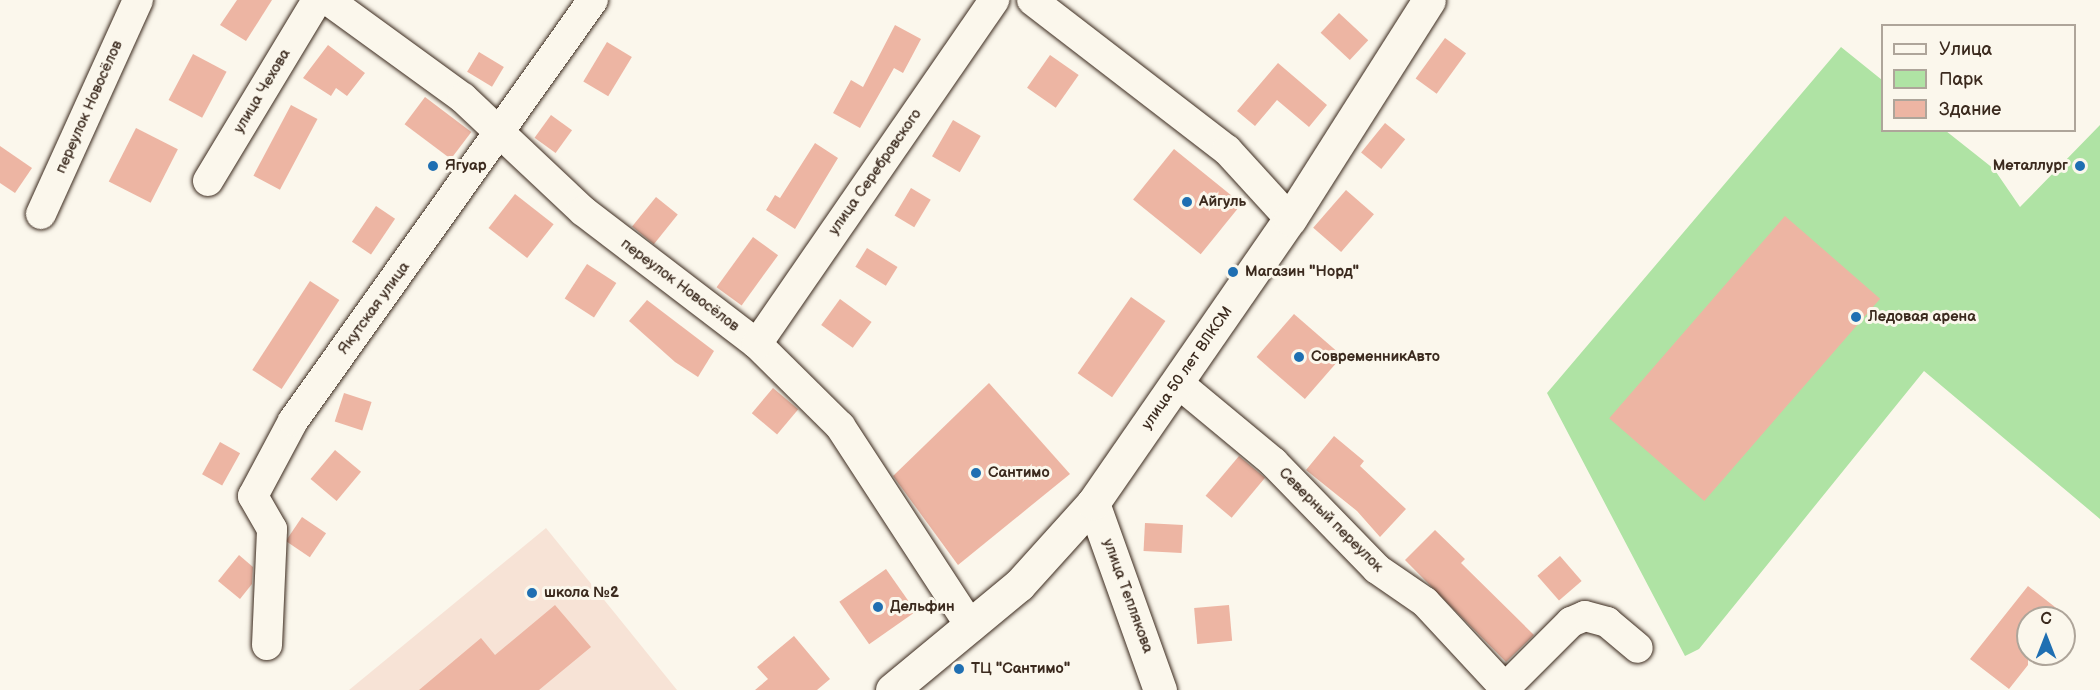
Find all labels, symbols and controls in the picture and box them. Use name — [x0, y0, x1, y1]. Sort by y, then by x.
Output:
legend — [1881, 24, 2076, 132]
street label: переулок Новосёлов — [52, 38, 126, 176]
text: Улица — [1939, 39, 1992, 60]
street label: улица Чехова — [230, 46, 294, 136]
text: Парк — [1939, 69, 1983, 90]
text: Здание — [1939, 99, 2001, 120]
street label: улица Серебровского — [825, 106, 925, 238]
place label: Ягуар — [445, 157, 487, 175]
place label: Металлург — [1993, 157, 2068, 175]
marker: Ягуар — [426, 159, 440, 173]
marker: Металлург — [2073, 159, 2087, 173]
place label: Айгуль — [1199, 193, 1246, 211]
marker: Айгуль — [1180, 195, 1194, 209]
street label: переулок Новосёлов — [617, 235, 743, 335]
street label: Якутская улица — [334, 258, 414, 358]
place label: Магазин "Норд" — [1245, 263, 1359, 281]
marker: Магазин "Норд" — [1226, 265, 1240, 279]
street label: улица 50 лет ВЛКСМ — [1138, 303, 1236, 433]
place label: Ледовая арена — [1868, 308, 1976, 326]
marker: Ледовая арена — [1849, 310, 1863, 324]
place label: СовременникАвто — [1311, 348, 1440, 366]
marker: СовременникАвто — [1292, 350, 1306, 364]
place label: Сантимо — [988, 464, 1050, 482]
street label: Северный переулок — [1275, 464, 1387, 576]
marker: Сантимо — [969, 466, 983, 480]
street label: улица Теплякова — [1099, 536, 1157, 656]
place label: школа №2 — [544, 584, 619, 602]
marker: школа №2 — [525, 586, 539, 600]
place label: Дельфин — [890, 598, 955, 616]
marker: Дельфин — [871, 600, 885, 614]
north arrow — [2016, 606, 2076, 666]
text: С — [2040, 610, 2052, 629]
place label: ТЦ "Сантимо" — [971, 660, 1070, 678]
marker: ТЦ "Сантимо" — [952, 662, 966, 676]

